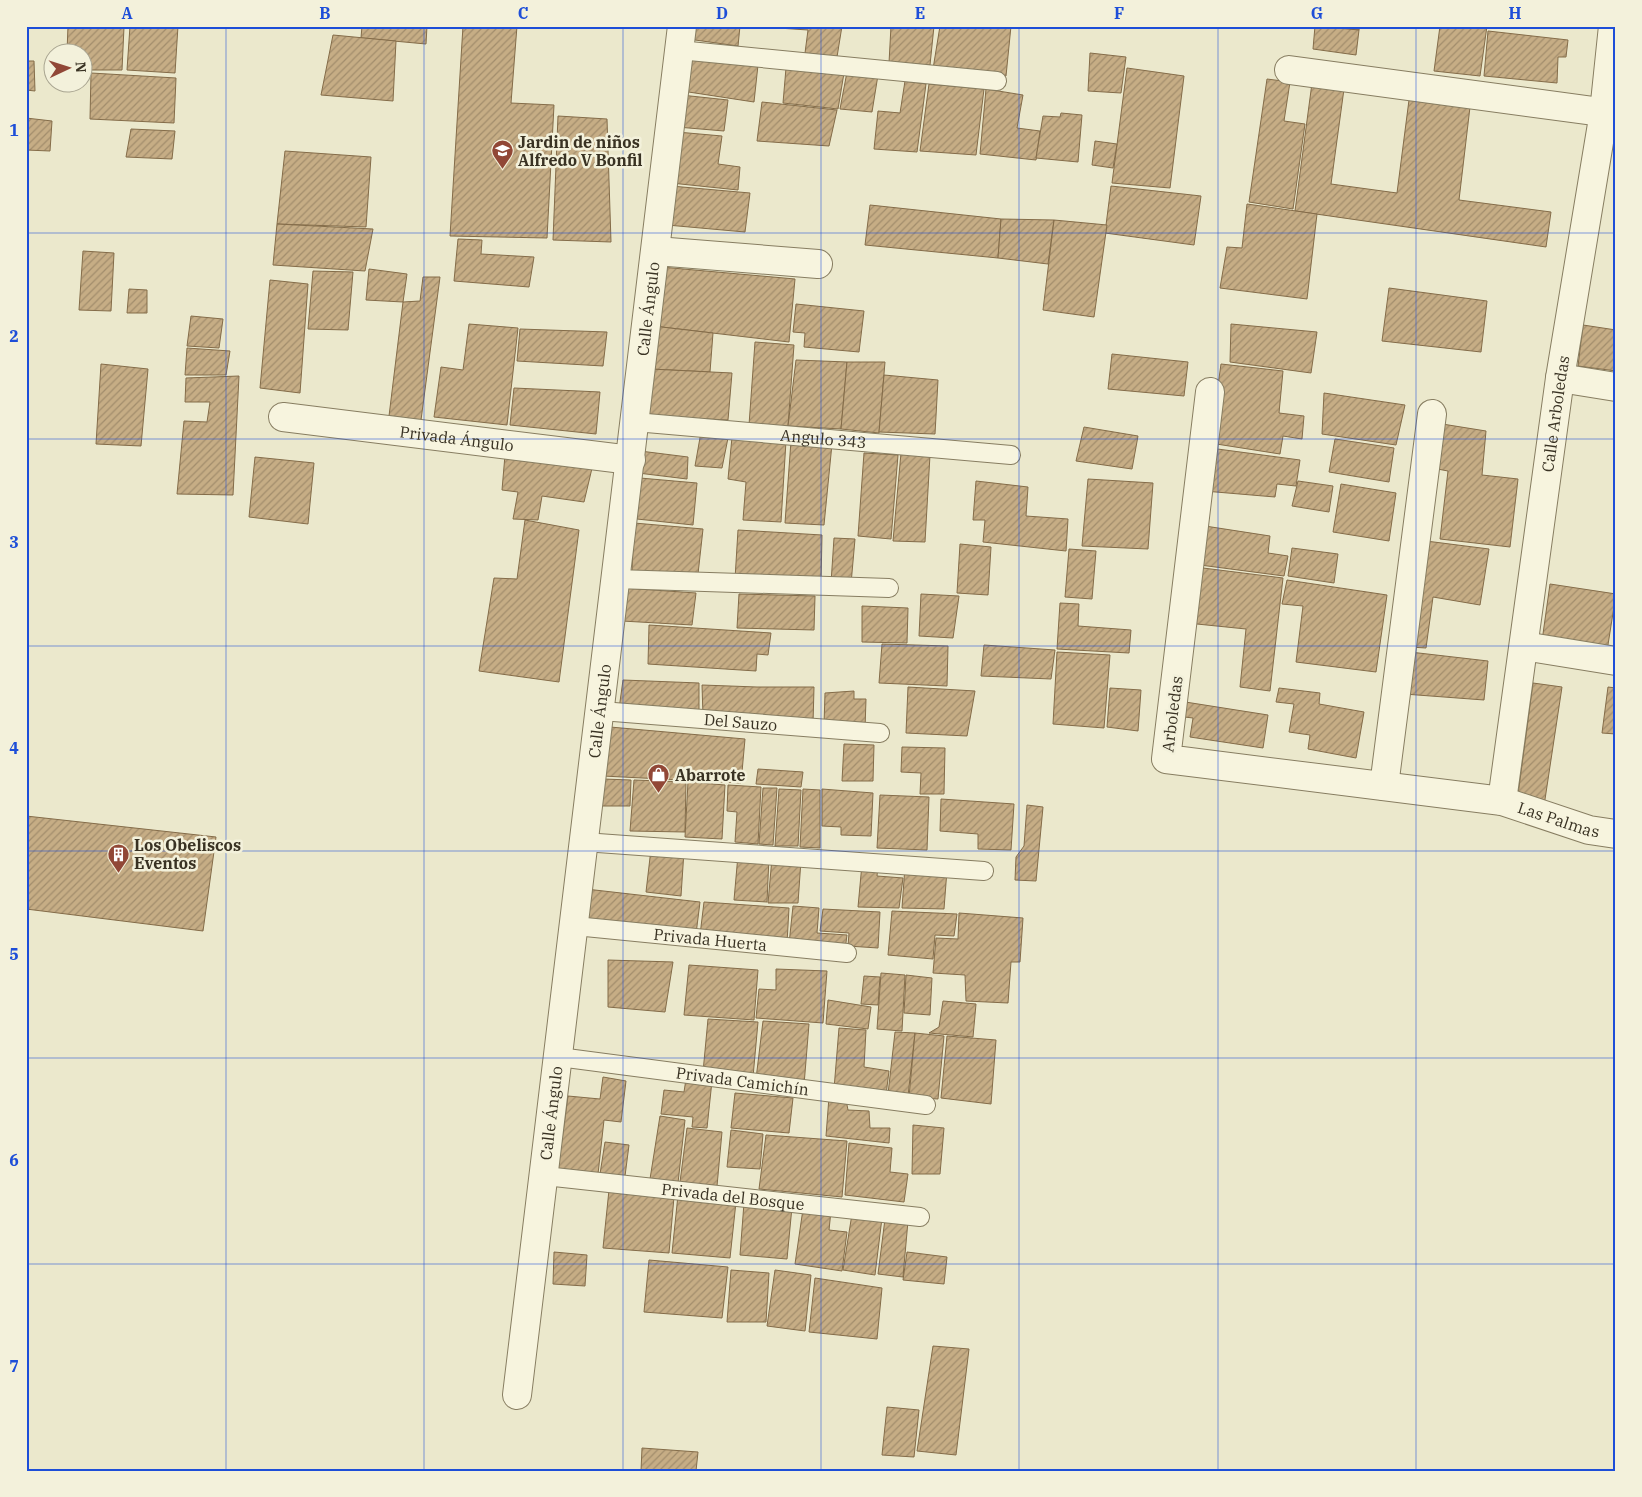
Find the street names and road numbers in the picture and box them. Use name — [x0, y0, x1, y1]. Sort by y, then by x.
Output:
street label: Calle Ángulo — [632, 261, 663, 357]
street label: Calle Arboledas — [1537, 354, 1574, 473]
street label: Privada Ángulo — [398, 421, 515, 455]
street label: Angulo 343 — [779, 425, 867, 452]
street label: Calle Ángulo — [584, 663, 615, 759]
street label: Arboledas — [1157, 675, 1187, 753]
street label: Del Sauzo — [703, 709, 778, 735]
street label: Las Palmas — [1515, 797, 1601, 841]
street label: Privada Huerta — [653, 924, 768, 955]
street label: Privada Camichín — [675, 1062, 810, 1100]
street label: Calle Ángulo — [535, 1065, 567, 1161]
street label: Privada del Bosque — [660, 1179, 805, 1214]

